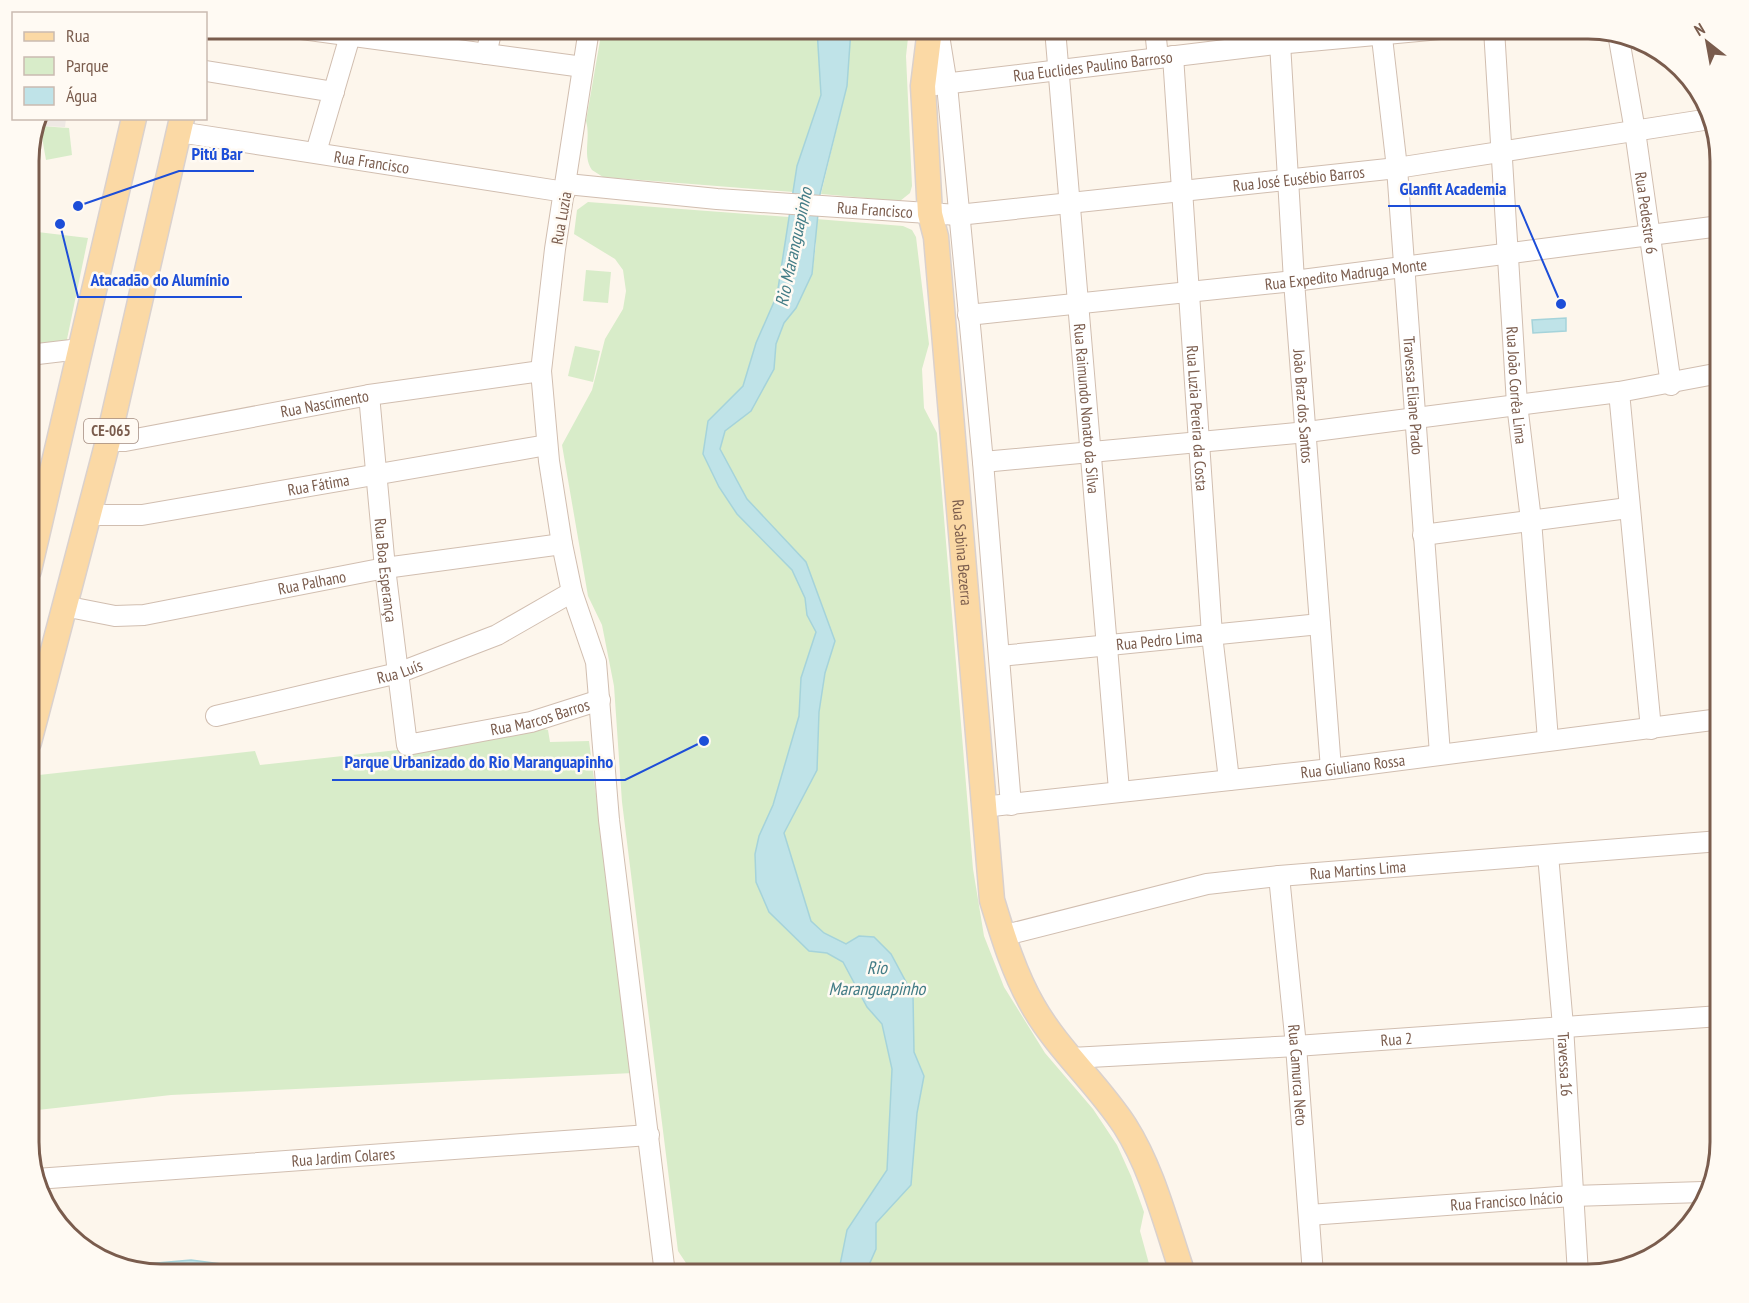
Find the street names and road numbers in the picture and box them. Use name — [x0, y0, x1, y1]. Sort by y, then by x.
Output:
street label: Rua Euclides Paulino Barroso — [1012, 46, 1174, 85]
street label: Rua Francisco — [333, 146, 411, 178]
street label: Rua José Eusébio Barros — [1232, 162, 1366, 196]
street label: Rua Pedestre 6 — [1631, 170, 1662, 255]
street label: Rua Luzia — [547, 190, 575, 246]
street label: Rua Francisco — [836, 197, 913, 222]
street label: Rua Expedito Madruga Monte — [1264, 254, 1428, 294]
street label: Rua Raimundo Nonato da Silva — [1070, 323, 1104, 495]
street label: Rua João Corrêa Lima — [1502, 326, 1532, 445]
street label: Travessa Eliane Prado — [1399, 335, 1428, 456]
street label: Rua Luzia Pereira da Costa — [1183, 345, 1212, 492]
street label: João Braz dos Santos — [1289, 348, 1318, 464]
street label: Rua Nascimento — [279, 385, 370, 421]
road number: CE-065 — [84, 419, 138, 443]
street label: Rua Fátima — [286, 469, 351, 500]
street label: Rua Sabina Bezerra — [948, 499, 977, 606]
street label: Rua Boa Esperança — [370, 517, 402, 623]
street label: Rua Palhano — [276, 566, 348, 599]
street label: Rua Pedro Lima — [1115, 626, 1203, 654]
street label: Rua Luís — [375, 655, 425, 688]
street label: Rua Marcos Barros — [489, 694, 592, 739]
street label: Rua Giuliano Rossa — [1300, 750, 1406, 782]
street label: Rua Martins Lima — [1309, 856, 1407, 884]
street label: Rua Camurca Neto — [1284, 1023, 1312, 1127]
street label: Rua 2 — [1380, 1028, 1413, 1050]
street label: Travessa 16 — [1553, 1031, 1577, 1097]
street label: Rua Jardim Colares — [291, 1143, 396, 1171]
street label: Rua Francisco Inácio — [1450, 1187, 1563, 1215]

